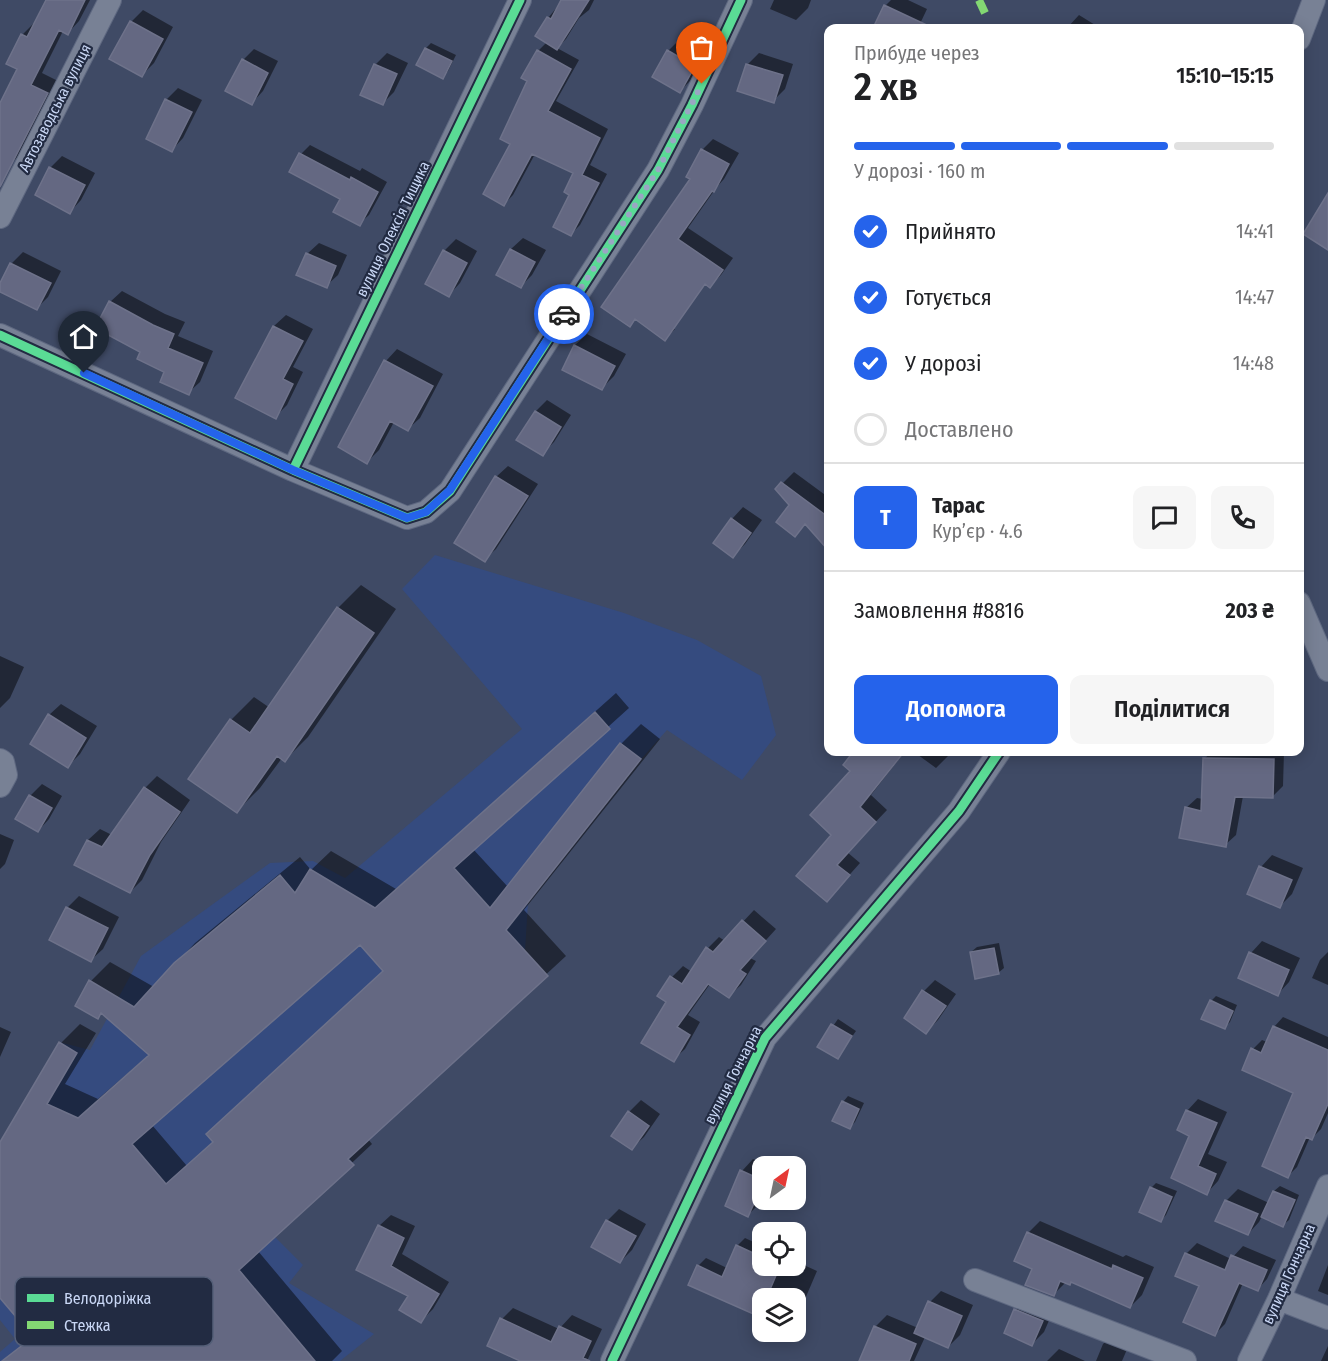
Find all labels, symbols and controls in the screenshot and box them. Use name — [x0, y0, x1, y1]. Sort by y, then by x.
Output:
pin — [676, 22, 727, 84]
icon: bag — [685, 31, 718, 64]
street label: Автозаводська вулиця — [15, 41, 95, 175]
text: Прибуде через — [854, 41, 980, 65]
text: 15:10–15:15 — [1176, 62, 1274, 89]
text: 2 хв — [854, 64, 918, 110]
street label: вулиця Олексія Тищика — [352, 158, 434, 300]
text: У дорозі · 160 m — [854, 159, 985, 183]
icon: check — [854, 215, 887, 248]
text: Прийнято — [905, 218, 996, 245]
text: 14:41 — [1236, 219, 1274, 243]
icon: check — [854, 281, 887, 314]
courier — [534, 284, 594, 344]
text: Готується — [905, 284, 992, 311]
text: 14:47 — [1235, 285, 1274, 309]
icon: car — [548, 298, 581, 331]
pin — [58, 311, 109, 373]
icon: home — [67, 320, 100, 353]
icon: check — [854, 347, 887, 380]
text: У дорозі — [905, 350, 982, 377]
text: 14:48 — [1233, 351, 1274, 375]
text: Доставлено — [905, 416, 1014, 443]
button: chat — [1133, 486, 1196, 549]
button: phone — [1211, 486, 1274, 549]
text: Тарас — [932, 492, 985, 519]
text: Т — [880, 504, 891, 531]
text: Кур’єр · 4.6 — [932, 519, 1023, 543]
text: Замовлення #8816 — [854, 597, 1024, 624]
text: 203 ₴ — [1225, 597, 1274, 624]
button: Допомога — [854, 675, 1058, 744]
button: Поділитися — [1070, 675, 1274, 744]
street label: вулиця Гончарна — [700, 1023, 766, 1127]
north arrow — [752, 1156, 806, 1210]
map controls — [752, 1156, 806, 1342]
street label: вулиця Гончарна — [1259, 1221, 1319, 1327]
button: locate — [752, 1222, 806, 1276]
legend — [15, 1277, 213, 1346]
button: layers — [752, 1288, 806, 1342]
text: Велодоріжка — [64, 1289, 151, 1308]
text: Стежка — [64, 1316, 111, 1335]

